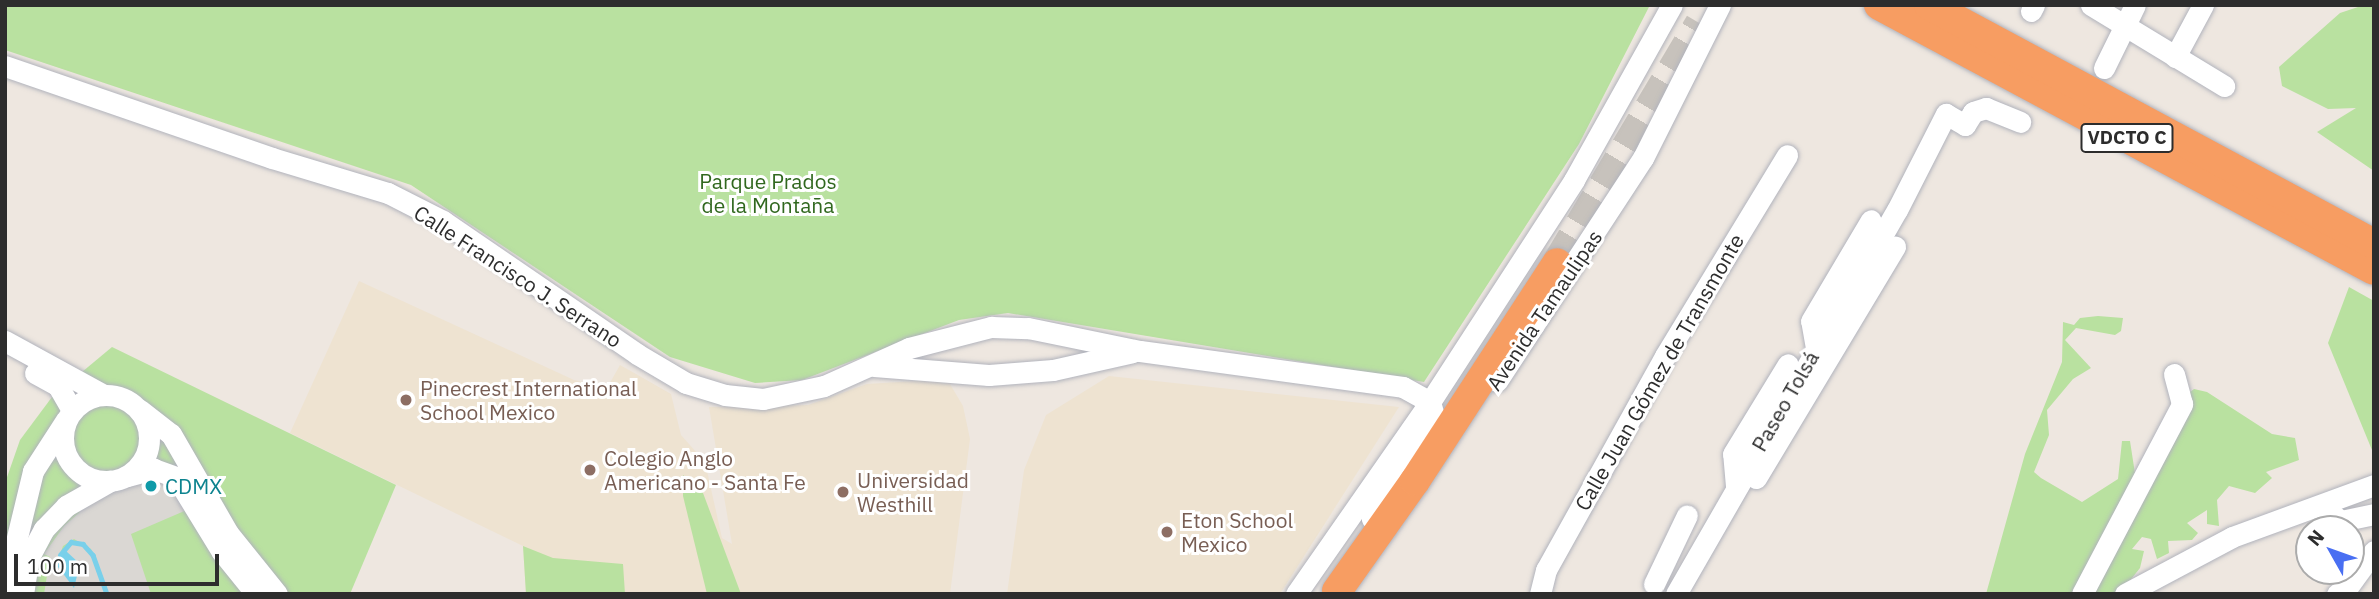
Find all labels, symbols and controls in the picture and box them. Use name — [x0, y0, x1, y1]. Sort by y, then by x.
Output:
road number: VDCTO C — [2080, 122, 2174, 154]
park label: Parque Prados de la Montaña — [699, 168, 837, 218]
street label: Calle Francisco J. Serrano — [410, 199, 626, 353]
street label: Avenida Tamaulipas — [1481, 225, 1607, 395]
street label: Calle Juan Gómez de Transmonte — [1569, 229, 1749, 515]
street label: Paseo Tolsá — [1746, 346, 1824, 456]
place label: Pinecrest International School Mexico — [420, 375, 637, 425]
marker: Pinecrest International School Mexico — [398, 392, 414, 408]
place label: Colegio Anglo Americano - Santa Fe — [604, 445, 806, 495]
marker: Colegio Anglo Americano - Santa Fe — [582, 462, 598, 478]
place label: Universidad Westhill — [857, 467, 969, 517]
place label: CDMX — [165, 473, 222, 499]
marker: CDMX — [143, 478, 159, 494]
marker: Universidad Westhill — [835, 484, 851, 500]
place label: Eton School Mexico — [1181, 507, 1293, 557]
north arrow — [2295, 515, 2365, 585]
marker: Eton School Mexico — [1159, 524, 1175, 540]
text: N — [2302, 525, 2329, 551]
scale bar — [18, 540, 222, 584]
text: 100 m — [27, 552, 88, 580]

